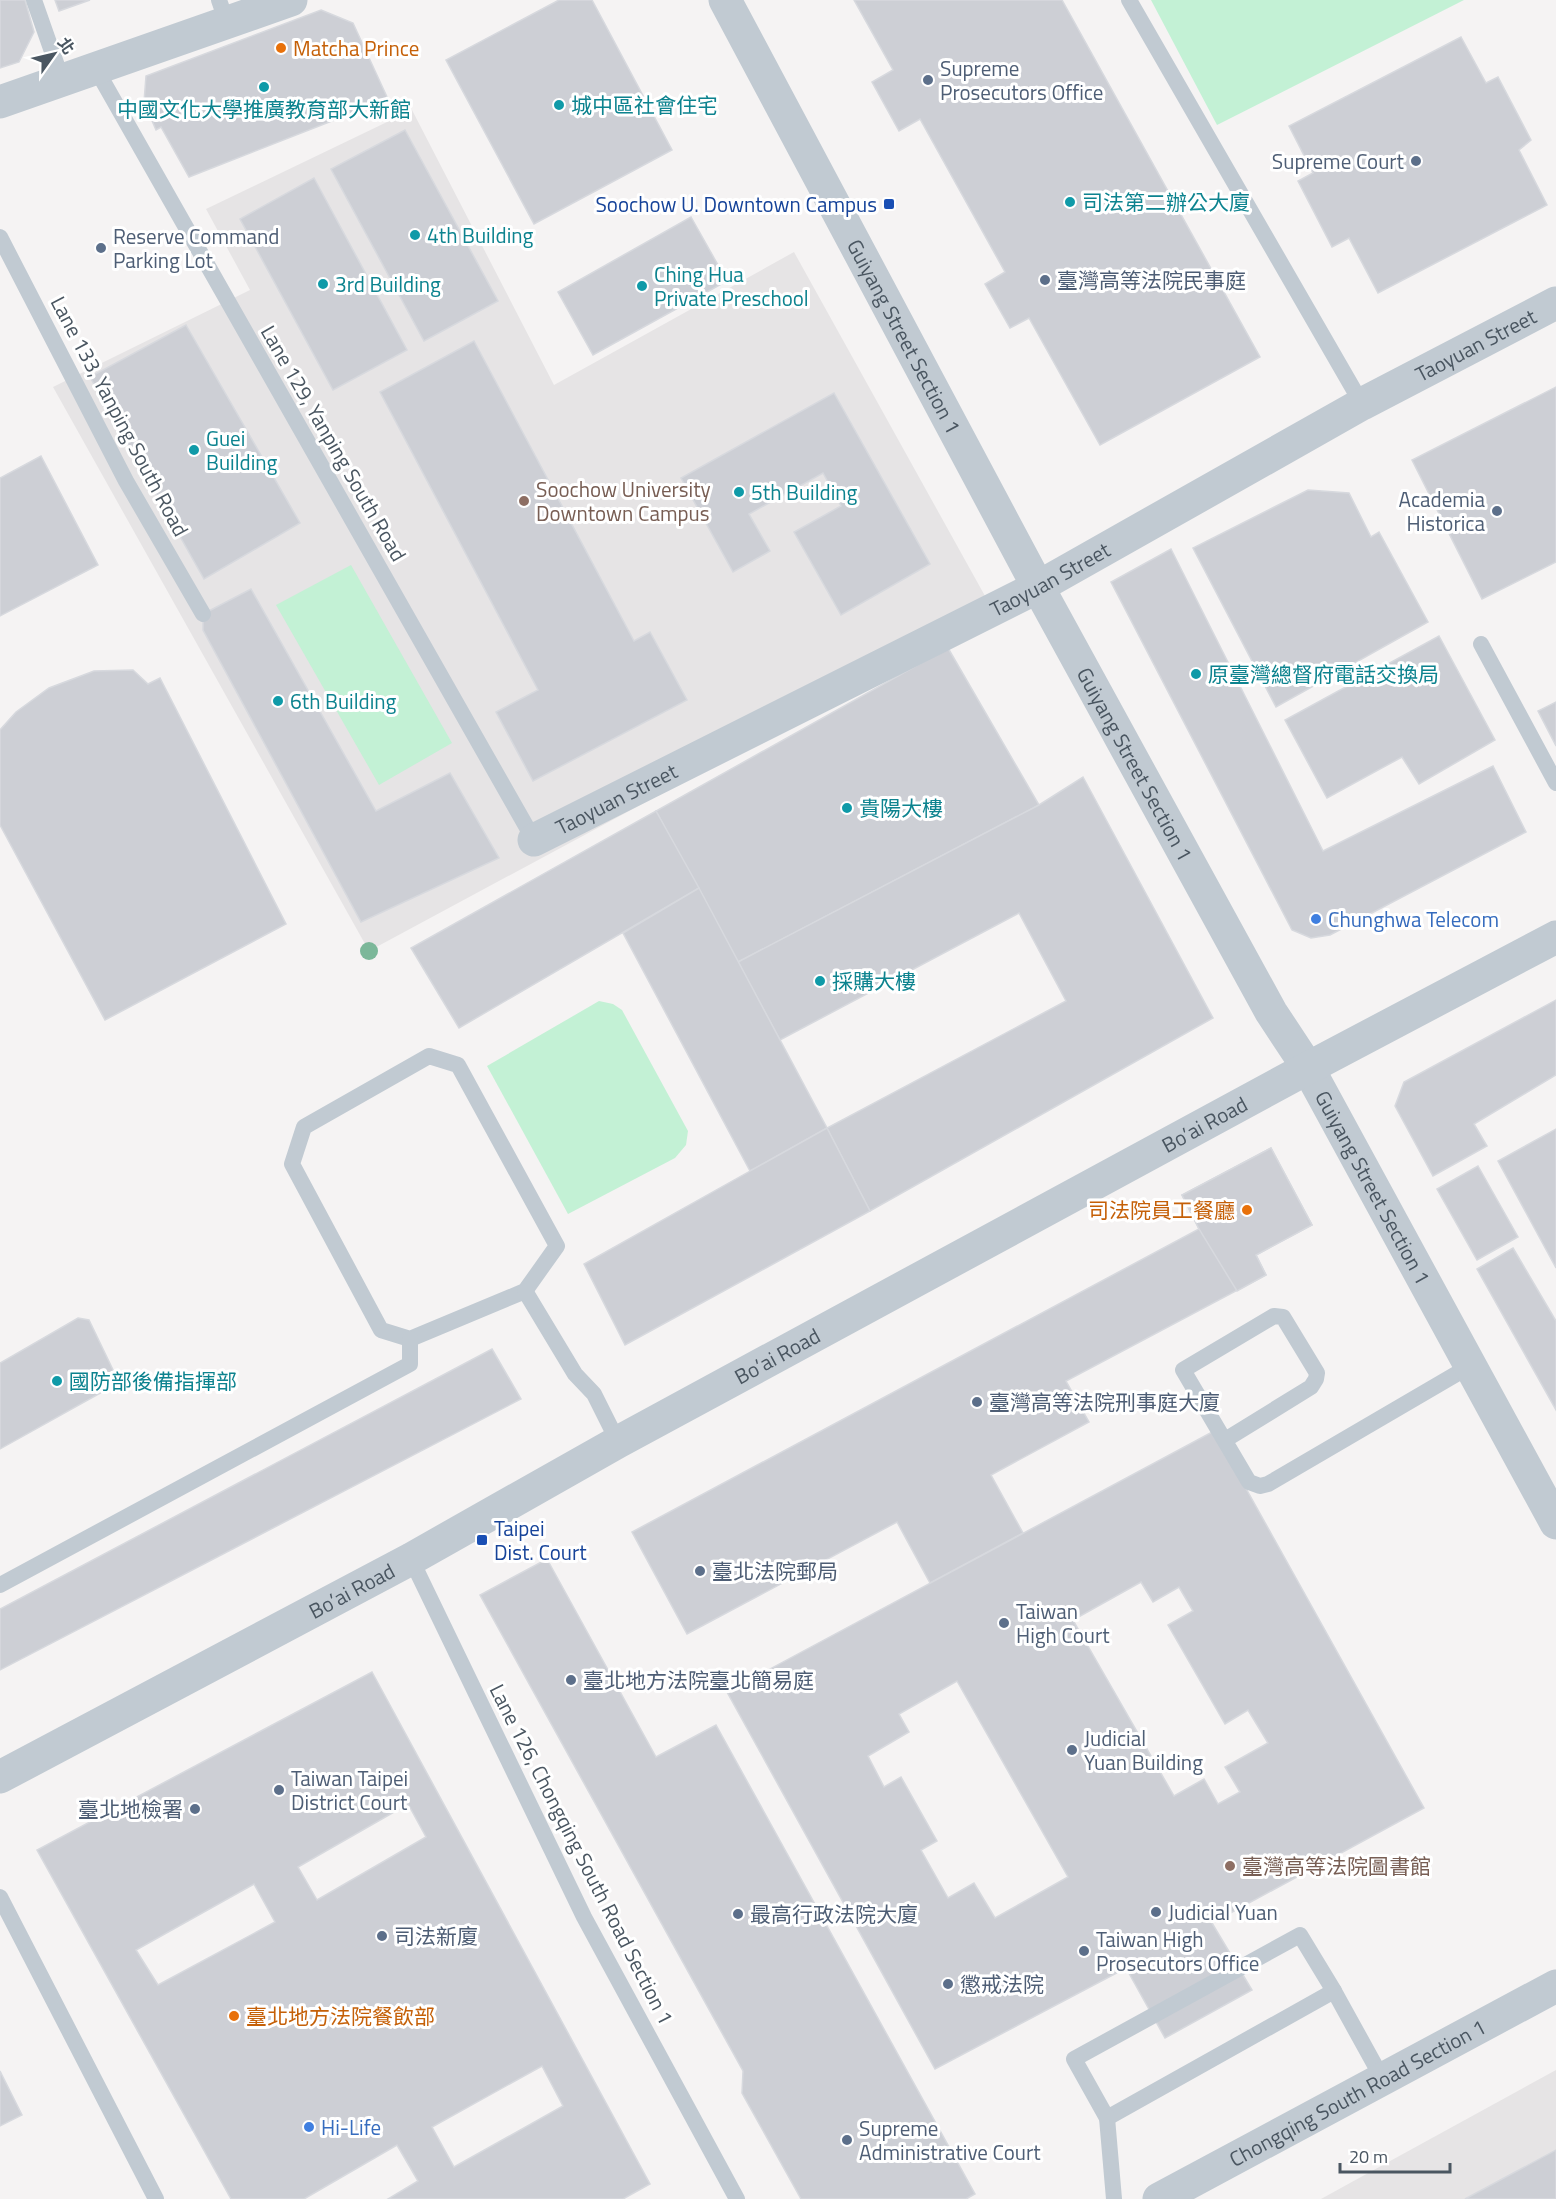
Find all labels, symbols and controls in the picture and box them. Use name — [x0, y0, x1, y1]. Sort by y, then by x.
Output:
north arrow — [24, 24, 84, 84]
text: 北 — [52, 32, 81, 59]
place label: Matcha Prince — [293, 32, 419, 64]
marker: Matcha Prince — [274, 41, 288, 55]
place label: Supreme Prosecutors Office — [940, 52, 1103, 108]
marker: Supreme Prosecutors Office — [921, 73, 935, 87]
marker: 中國文化大學推廣教育部大新館 — [257, 80, 271, 94]
place label: 城中區社會住宅 — [571, 89, 718, 121]
place label: 中國文化大學推廣教育部大新館 — [117, 93, 411, 125]
marker: 城中區社會住宅 — [552, 98, 566, 112]
place label: Supreme Court — [1272, 145, 1405, 177]
marker: Supreme Court — [1409, 154, 1423, 168]
place label: 司法第二辦公大廈 — [1082, 186, 1250, 218]
place label: Soochow U. Downtown Campus — [595, 188, 877, 220]
marker: 司法第二辦公大廈 — [1063, 195, 1077, 209]
marker: Soochow U. Downtown Campus — [882, 197, 896, 211]
place label: 4th Building — [427, 219, 534, 251]
place label: Reserve Command Parking Lot — [113, 220, 279, 276]
marker: 4th Building — [408, 228, 422, 242]
street label: Guiyang Street Section 1 — [839, 233, 969, 439]
marker: Reserve Command Parking Lot — [94, 241, 108, 255]
place label: Ching Hua Private Preschool — [654, 258, 809, 314]
place label: 臺灣高等法院民事庭 — [1057, 264, 1246, 296]
place label: 3rd Building — [335, 268, 441, 300]
marker: 臺灣高等法院民事庭 — [1038, 273, 1052, 287]
marker: 3rd Building — [316, 277, 330, 291]
marker: Ching Hua Private Preschool — [635, 279, 649, 293]
street label: Lane 133, Yanping South Road — [43, 290, 197, 542]
street label: Taoyuan Street — [1409, 300, 1542, 390]
street label: Lane 129, Yanping South Road — [253, 319, 415, 567]
place label: Guei Building — [206, 422, 278, 478]
marker: Guei Building — [187, 443, 201, 457]
place label: Soochow University Downtown Campus — [536, 473, 711, 529]
place label: 5th Building — [751, 476, 858, 508]
place label: Academia Historica — [1399, 483, 1485, 539]
marker: 5th Building — [732, 485, 746, 499]
marker: Soochow University Downtown Campus — [517, 494, 531, 508]
marker: Academia Historica — [1490, 504, 1504, 518]
street label: Taoyuan Street — [984, 533, 1116, 625]
place label: 原臺灣總督府電話交換局 — [1208, 658, 1439, 690]
street label: Guiyang Street Section 1 — [1069, 661, 1201, 867]
marker: 原臺灣總督府電話交換局 — [1189, 667, 1203, 681]
place label: 6th Building — [290, 685, 397, 717]
marker: 6th Building — [271, 694, 285, 708]
street label: Taoyuan Street — [550, 754, 683, 843]
place label: 貴陽大樓 — [859, 792, 943, 824]
marker: 貴陽大樓 — [840, 801, 854, 815]
place label: Chunghwa Telecom — [1328, 903, 1499, 935]
marker: Chunghwa Telecom — [1309, 912, 1323, 926]
place label: 採購大樓 — [832, 965, 916, 997]
marker: 採購大樓 — [813, 974, 827, 988]
street label: Guiyang Street Section 1 — [1307, 1085, 1439, 1290]
street label: Bo’ai Road — [1156, 1088, 1253, 1161]
place label: 司法院員工餐廳 — [1088, 1194, 1235, 1226]
marker: 司法院員工餐廳 — [1240, 1203, 1254, 1217]
street label: Bo’ai Road — [728, 1319, 826, 1392]
place label: 國防部後備指揮部 — [69, 1365, 237, 1397]
marker: 國防部後備指揮部 — [50, 1374, 64, 1388]
place label: 臺灣高等法院刑事庭大廈 — [989, 1386, 1220, 1418]
marker: 臺灣高等法院刑事庭大廈 — [970, 1395, 984, 1409]
place label: Taipei Dist. Court — [494, 1512, 587, 1568]
marker: Taipei Dist. Court — [475, 1533, 489, 1547]
street label: Bo’ai Road — [303, 1554, 400, 1627]
place label: 臺北法院郵局 — [712, 1555, 838, 1587]
marker: 臺北法院郵局 — [693, 1564, 707, 1578]
place label: Taiwan High Court — [1016, 1595, 1110, 1651]
marker: Taiwan High Court — [997, 1616, 1011, 1630]
place label: 臺北地方法院臺北簡易庭 — [583, 1664, 814, 1696]
marker: 臺北地方法院臺北簡易庭 — [564, 1673, 578, 1687]
street label: Lane 126, Chongqing South Road Section 1 — [482, 1678, 682, 2030]
place label: Judicial Yuan Building — [1084, 1722, 1203, 1778]
marker: Judicial Yuan Building — [1065, 1743, 1079, 1757]
place label: Taiwan Taipei District Court — [291, 1762, 408, 1818]
marker: Taiwan Taipei District Court — [272, 1783, 286, 1797]
place label: 臺北地檢署 — [78, 1793, 183, 1825]
marker: 臺北地檢署 — [188, 1802, 202, 1816]
place label: 臺灣高等法院圖書館 — [1242, 1850, 1431, 1882]
marker: 臺灣高等法院圖書館 — [1223, 1859, 1237, 1873]
place label: Judicial Yuan — [1168, 1896, 1278, 1928]
place label: 最高行政法院大廈 — [750, 1898, 918, 1930]
marker: Judicial Yuan — [1149, 1905, 1163, 1919]
marker: 最高行政法院大廈 — [731, 1907, 745, 1921]
place label: 司法新廈 — [394, 1920, 478, 1952]
place label: Taiwan High Prosecutors Office — [1096, 1923, 1259, 1979]
marker: 司法新廈 — [375, 1929, 389, 1943]
marker: Taiwan High Prosecutors Office — [1077, 1944, 1091, 1958]
place label: 懲戒法院 — [960, 1968, 1044, 2000]
marker: 懲戒法院 — [941, 1977, 955, 1991]
place label: 臺北地方法院餐飲部 — [246, 2000, 435, 2032]
marker: 臺北地方法院餐飲部 — [227, 2009, 241, 2023]
street label: Chongqing South Road Section 1 — [1223, 2011, 1491, 2175]
place label: Hi-Life — [321, 2111, 381, 2143]
place label: Supreme Administrative Court — [859, 2112, 1041, 2168]
marker: Hi-Life — [302, 2120, 316, 2134]
marker: Supreme Administrative Court — [840, 2133, 854, 2147]
scale bar — [1340, 2136, 1450, 2174]
text: 20 m — [1349, 2143, 1388, 2170]

